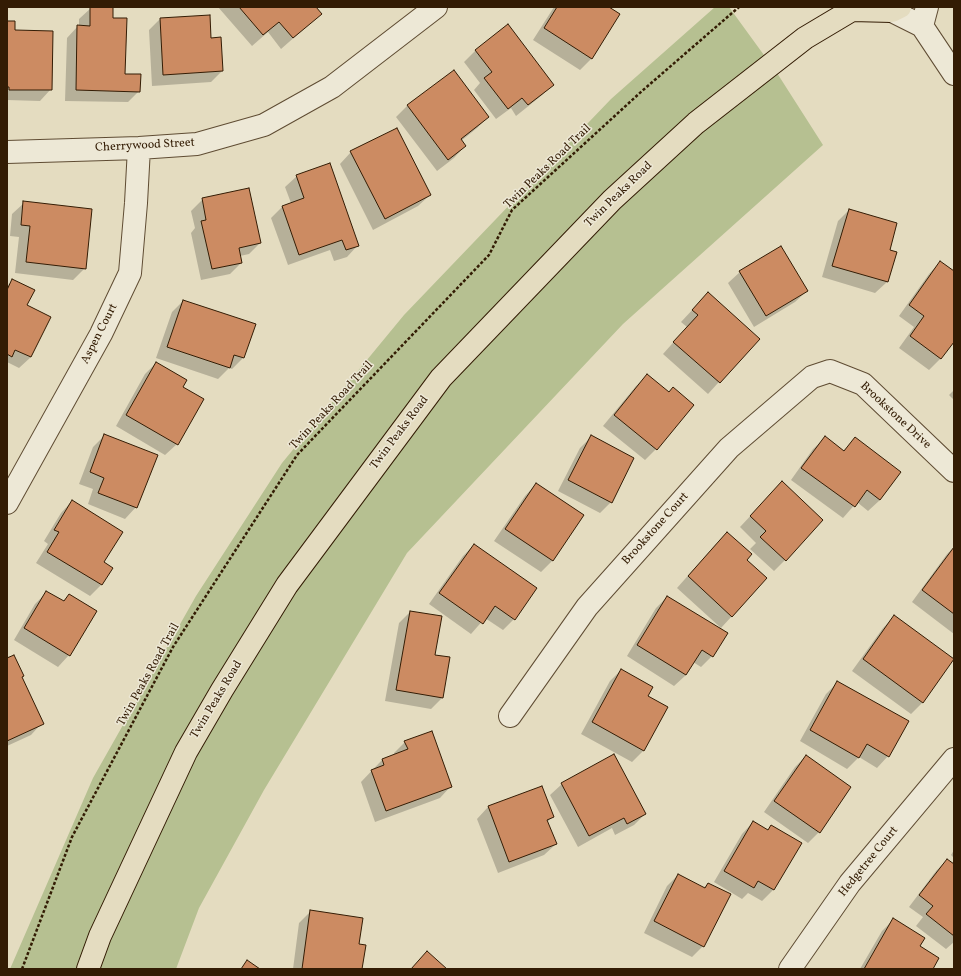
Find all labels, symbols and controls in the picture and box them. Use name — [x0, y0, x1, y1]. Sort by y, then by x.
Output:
street label: Twin Peaks Road Trail — [501, 122, 595, 212]
street label: Cherrywood Street — [95, 136, 195, 156]
street label: Twin Peaks Road — [582, 159, 656, 231]
street label: Aspen Court — [79, 301, 121, 367]
street label: Twin Peaks Road Trail — [287, 359, 377, 453]
street label: Brookstone Drive — [856, 379, 934, 453]
street label: Twin Peaks Road — [368, 393, 432, 473]
street label: Brookstone Court — [620, 490, 692, 568]
street label: Twin Peaks Road Trail — [115, 621, 183, 729]
street label: Twin Peaks Road — [188, 658, 246, 742]
street label: Hedgetree Court — [836, 824, 902, 900]

